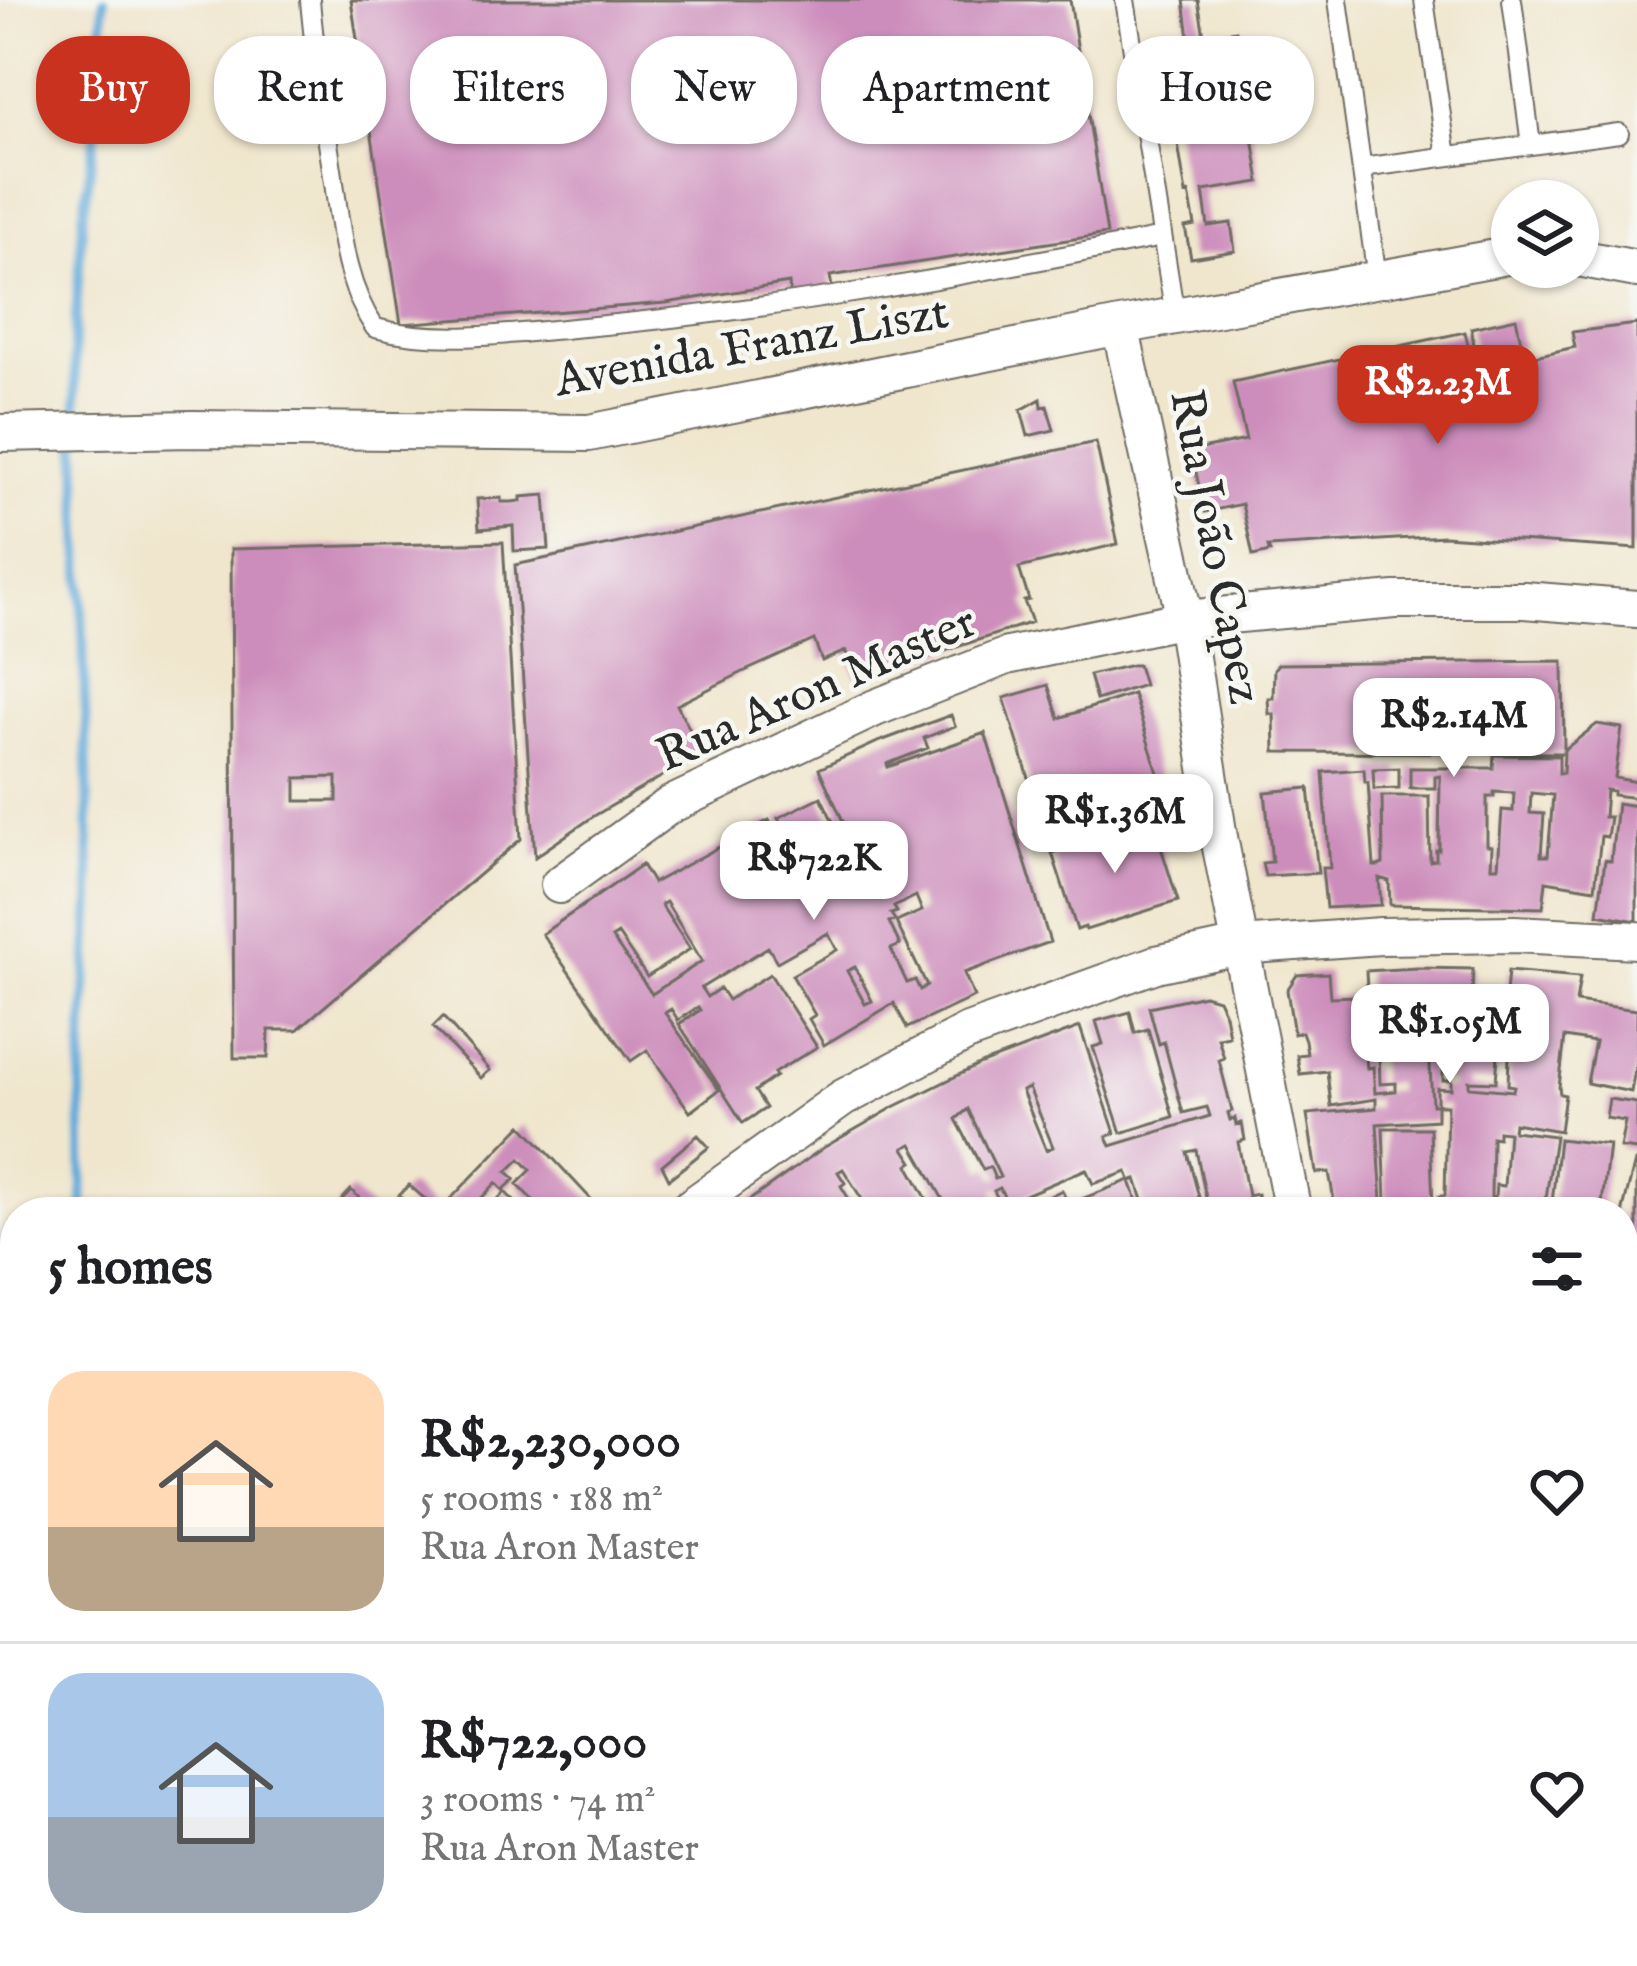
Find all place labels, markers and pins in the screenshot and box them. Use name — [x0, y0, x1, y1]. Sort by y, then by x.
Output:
pin: R$2.23M — [1327, 345, 1549, 447]
pin: R$2.14M — [1343, 678, 1565, 780]
pin: R$1.36M — [1004, 774, 1226, 876]
pin: R$722K — [716, 821, 912, 923]
pin: R$1.05M — [1339, 984, 1561, 1086]

